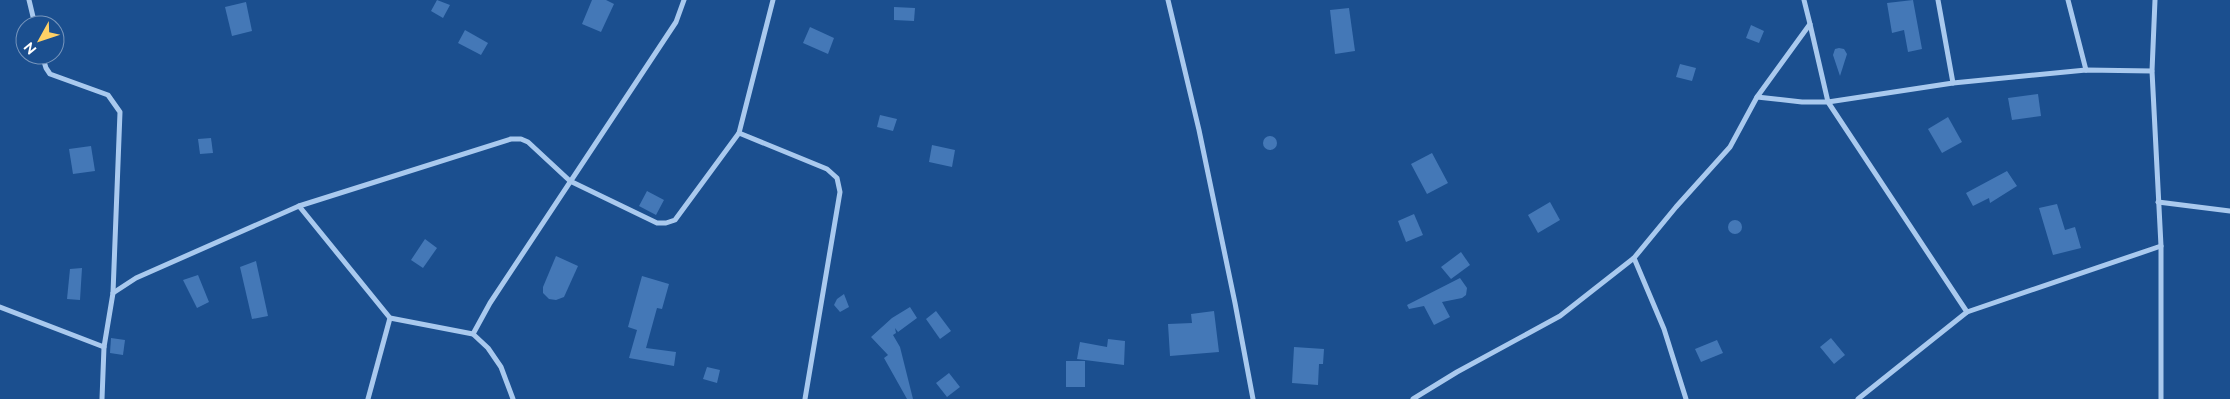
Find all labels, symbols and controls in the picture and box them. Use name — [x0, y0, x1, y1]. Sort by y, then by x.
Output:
north arrow — [15, 15, 65, 65]
text: N — [20, 39, 40, 58]

